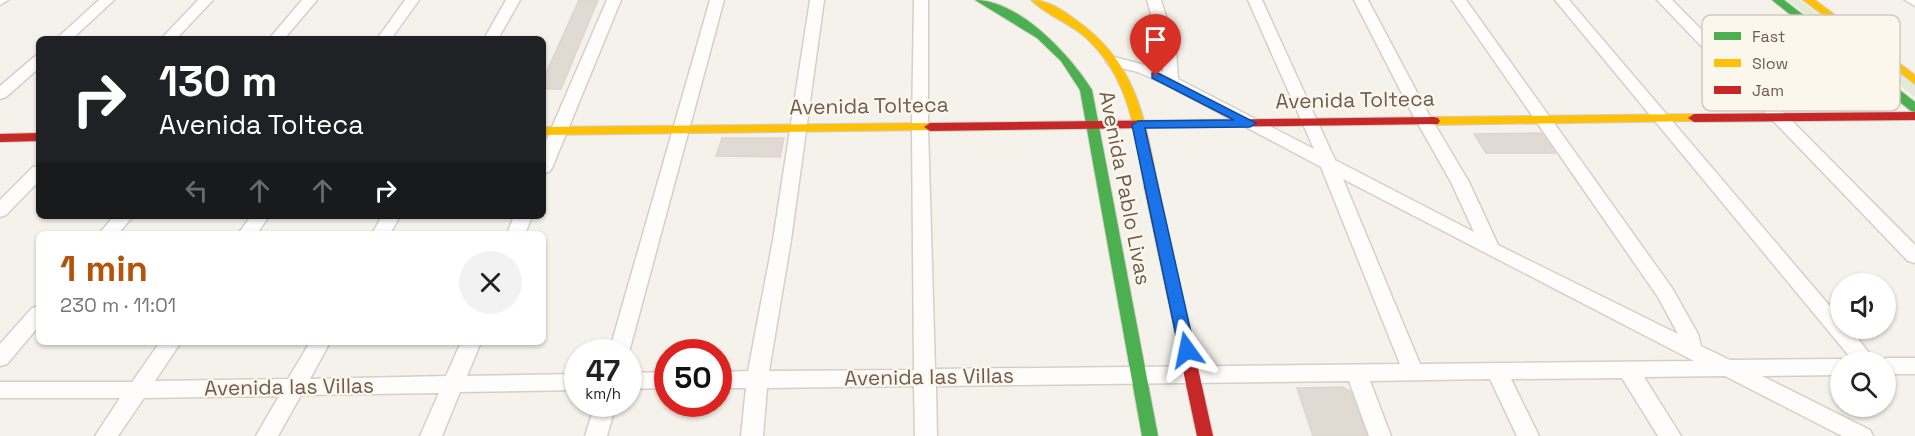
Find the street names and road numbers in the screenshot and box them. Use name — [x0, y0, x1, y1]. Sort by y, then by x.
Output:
street label: Avenida Tolteca — [1275, 85, 1435, 114]
street label: Avenida Pablo Livas — [1093, 88, 1158, 287]
street label: Avenida Tolteca — [789, 91, 949, 120]
street label: Avenida las Villas — [844, 362, 1014, 391]
street label: Avenida las Villas — [204, 372, 374, 401]

